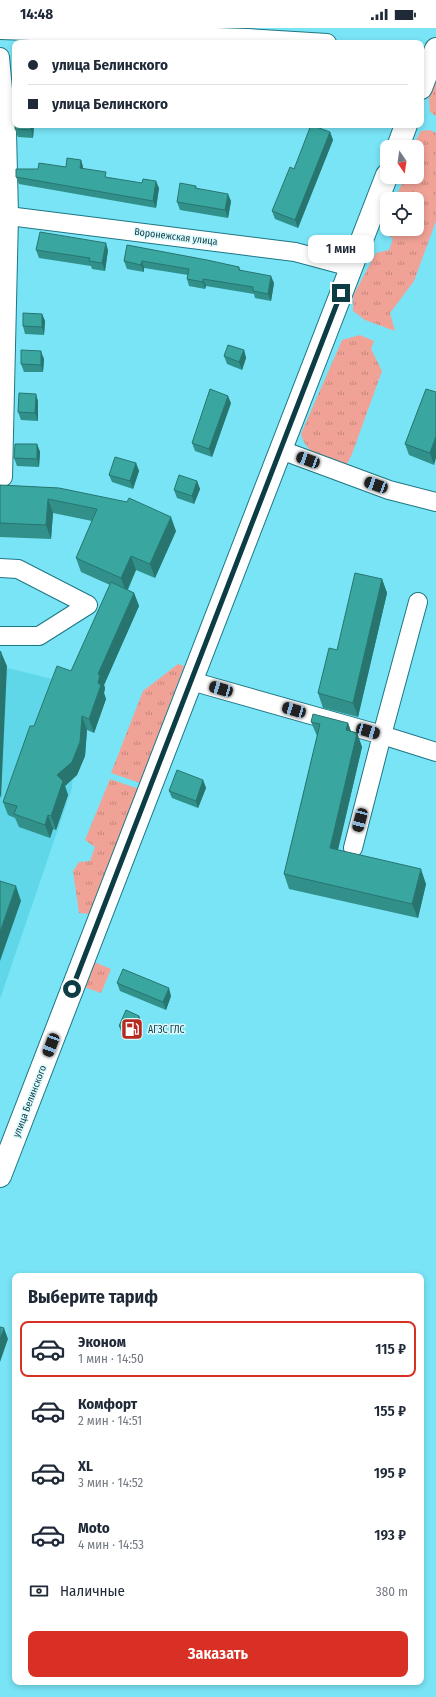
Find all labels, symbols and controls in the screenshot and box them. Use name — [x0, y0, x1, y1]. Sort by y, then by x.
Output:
text: 14:48 — [20, 5, 53, 23]
text: улица Белинского — [52, 56, 168, 74]
text: улица Белинского — [52, 95, 168, 113]
north arrow — [380, 140, 424, 184]
map controls — [380, 140, 424, 236]
button: locate — [380, 192, 424, 236]
street label: Воронежская улица — [134, 226, 218, 248]
callout: 1 мин — [308, 235, 374, 263]
text: 1 мин — [326, 241, 356, 256]
route end — [332, 284, 350, 302]
car — [295, 450, 321, 470]
car — [363, 475, 389, 495]
car — [208, 680, 234, 698]
car — [281, 701, 307, 719]
car — [355, 722, 381, 740]
car — [351, 807, 369, 833]
route start — [63, 980, 81, 998]
fuel station icon: АГЗС ГЛС — [119, 1016, 145, 1042]
place label: АГЗС ГЛС — [148, 1024, 185, 1036]
car — [41, 1032, 61, 1058]
street label: улица Белинского — [11, 1064, 49, 1139]
text: Выберите тариф — [28, 1286, 158, 1308]
icon: car — [30, 1331, 66, 1367]
text: Эконом — [78, 1333, 126, 1351]
text: 115 ₽ — [375, 1340, 406, 1358]
text: 1 мин · 14:50 — [78, 1351, 144, 1366]
icon: car — [30, 1393, 66, 1429]
text: Комфорт — [78, 1395, 137, 1413]
text: 155 ₽ — [374, 1402, 406, 1420]
text: 2 мин · 14:51 — [78, 1413, 142, 1428]
icon: car — [30, 1455, 66, 1491]
text: XL — [78, 1457, 93, 1475]
text: 195 ₽ — [374, 1464, 406, 1482]
text: 3 мин · 14:52 — [78, 1475, 143, 1490]
icon: car — [30, 1517, 66, 1553]
text: Moto — [78, 1519, 110, 1537]
text: 193 ₽ — [374, 1526, 406, 1544]
text: 4 мин · 14:53 — [78, 1537, 144, 1552]
icon: cash — [28, 1580, 50, 1602]
text: Наличные — [60, 1582, 125, 1600]
text: 380 m — [376, 1584, 408, 1599]
button: Заказать — [28, 1631, 408, 1677]

